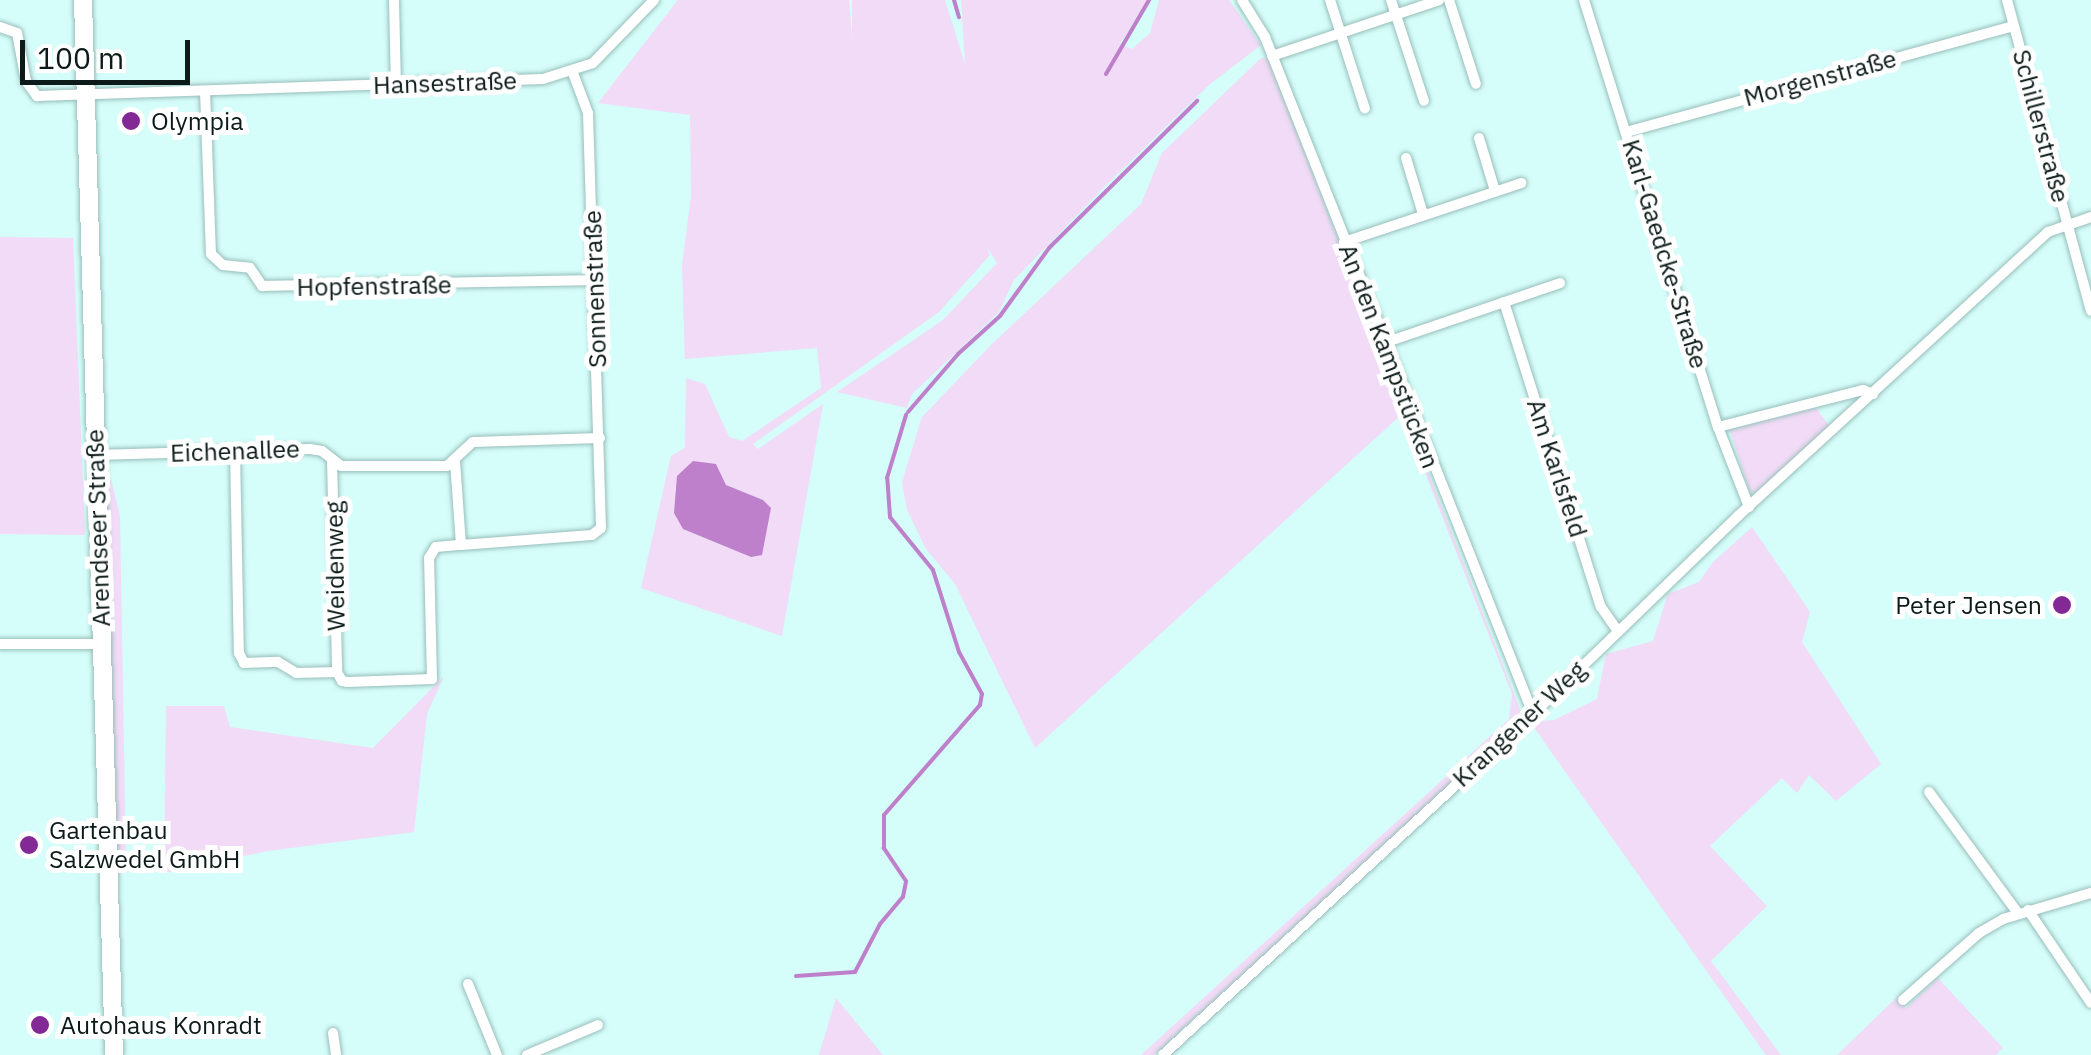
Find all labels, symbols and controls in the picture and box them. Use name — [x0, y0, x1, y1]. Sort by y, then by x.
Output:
scale bar — [25, 20, 195, 82]
text: 100 m — [37, 38, 124, 77]
street label: Morgenstraße — [1740, 43, 1900, 113]
street label: Schillerstraße — [2006, 46, 2076, 206]
street label: Hansestraße — [372, 65, 518, 101]
place label: Olympia — [151, 106, 244, 136]
marker: Olympia — [120, 110, 142, 132]
street label: Karl-Gaedcke-Straße — [1616, 136, 1714, 372]
street label: Sonnenstraße — [577, 210, 613, 368]
street label: An den Kampstücken — [1332, 240, 1446, 472]
street label: Hopfenstraße — [296, 270, 452, 302]
street label: Am Karlsfeld — [1521, 395, 1593, 541]
street label: Arendseer Straße — [80, 429, 116, 627]
street label: Eichenallee — [170, 434, 300, 468]
street label: Weidenweg — [319, 501, 351, 631]
place label: Peter Jensen — [1895, 590, 2042, 620]
marker: Peter Jensen — [2051, 594, 2073, 616]
street label: Krangener Weg — [1446, 655, 1592, 793]
place label: Gartenbau Salzwedel GmbH — [49, 816, 240, 875]
marker: Gartenbau Salzwedel GmbH — [18, 834, 40, 856]
place label: Autohaus Konradt — [60, 1010, 262, 1040]
marker: Autohaus Konradt — [29, 1014, 51, 1036]

